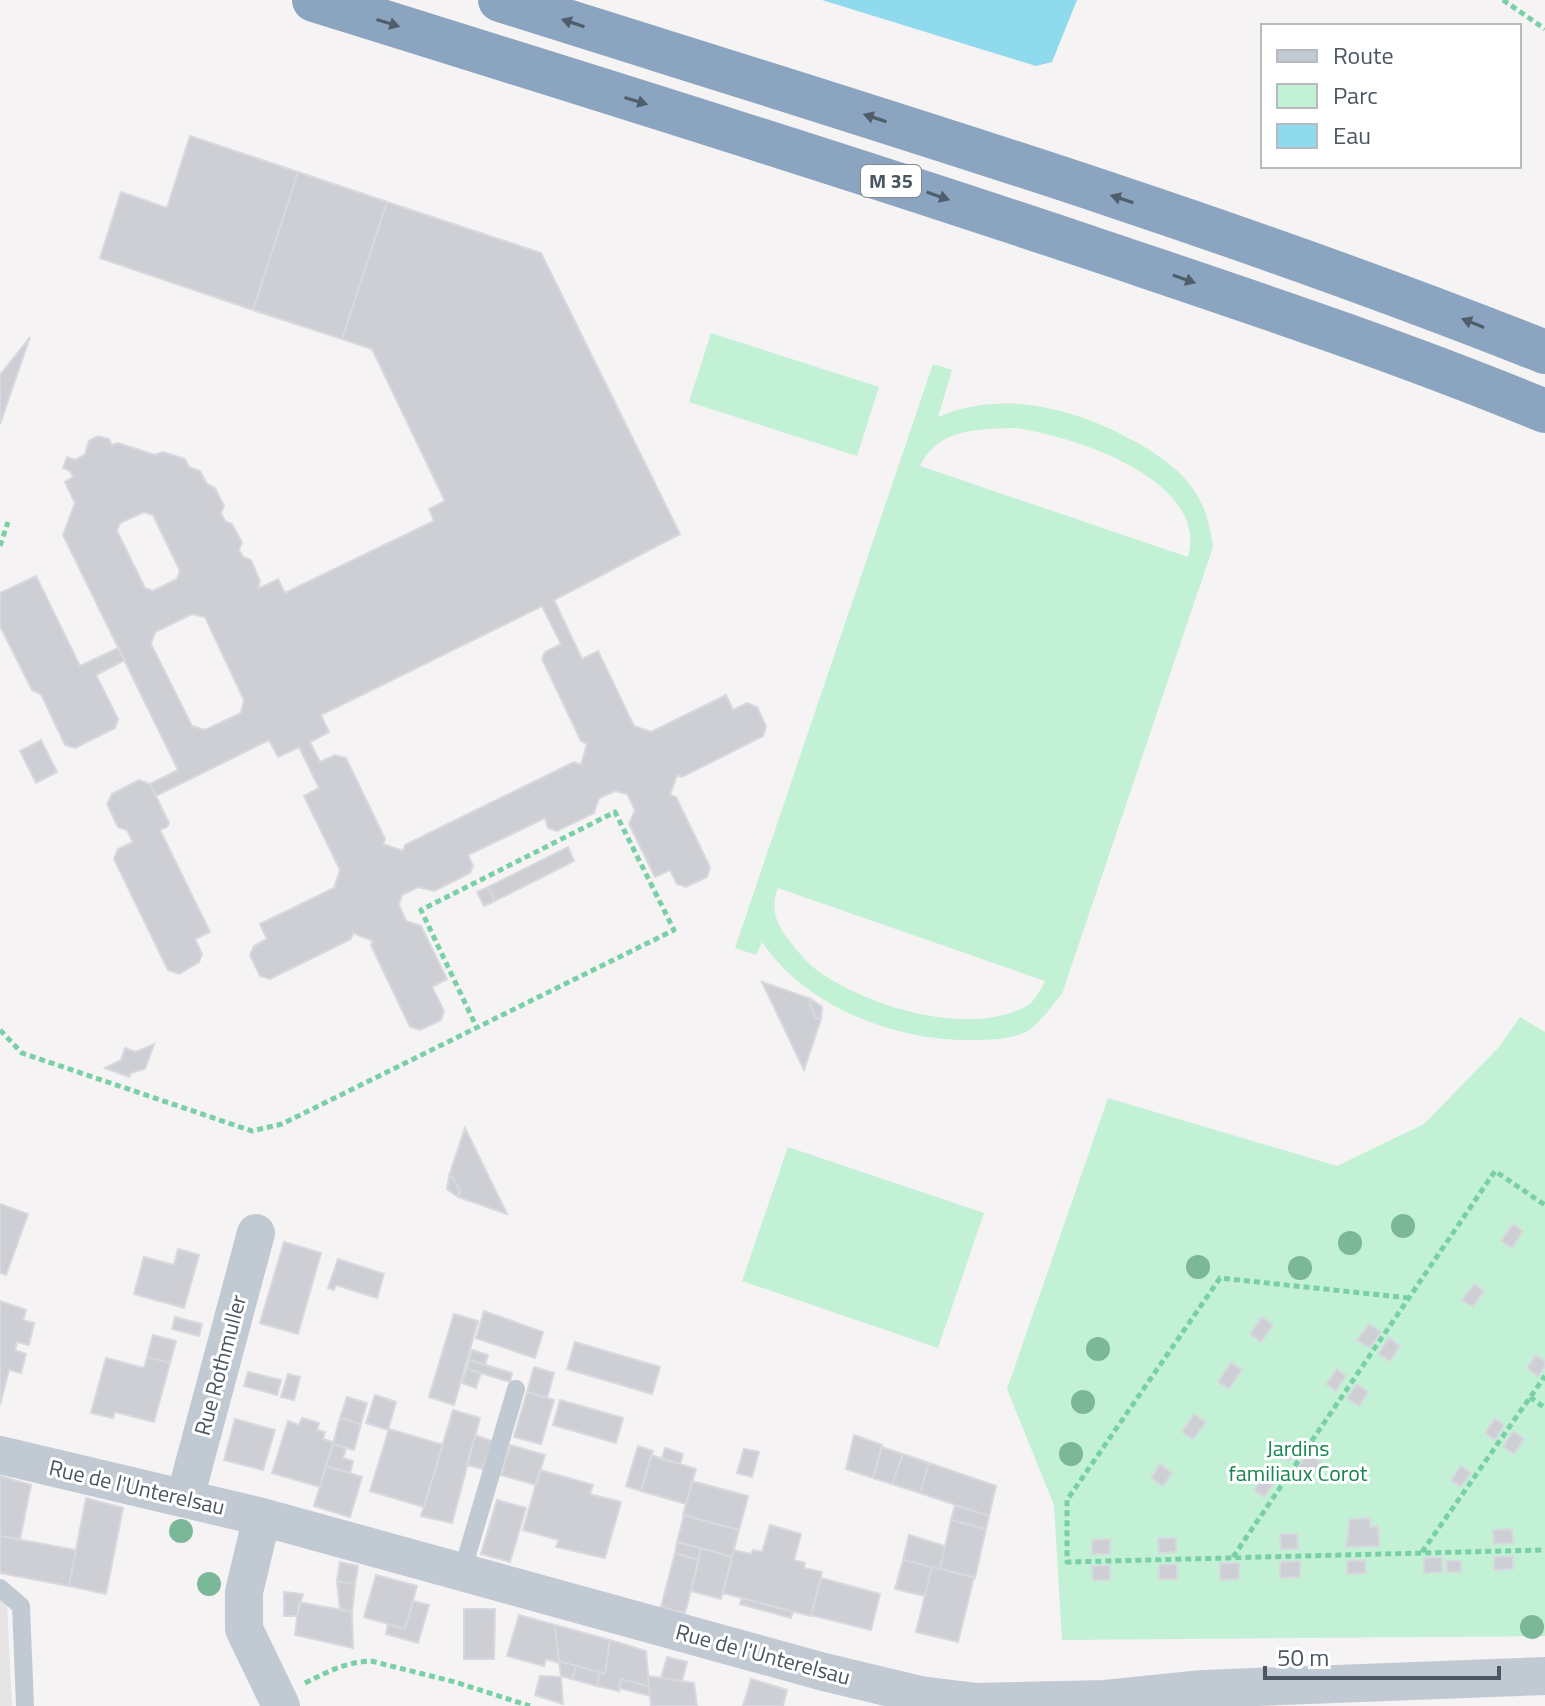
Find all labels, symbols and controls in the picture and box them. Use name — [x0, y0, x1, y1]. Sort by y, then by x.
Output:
one-way arrow — [561, 16, 585, 29]
one-way arrow — [377, 17, 401, 30]
legend — [1261, 24, 1521, 168]
text: Route — [1333, 37, 1394, 73]
text: Parc — [1333, 77, 1378, 113]
one-way arrow — [625, 95, 649, 108]
one-way arrow — [862, 112, 886, 124]
text: Eau — [1333, 117, 1371, 153]
road number: M 35 — [861, 165, 921, 197]
one-way arrow — [926, 191, 950, 203]
one-way arrow — [1110, 192, 1134, 205]
one-way arrow — [1172, 273, 1196, 286]
one-way arrow — [1461, 316, 1485, 329]
street label: Rue Rothmuller — [185, 1290, 255, 1439]
park label: Jardins familiaux Corot — [1229, 1431, 1368, 1490]
street label: Rue de l'Unterelsau — [46, 1450, 228, 1524]
street label: Rue de l'Unterelsau — [672, 1614, 854, 1694]
scale bar — [1265, 1630, 1499, 1680]
text: 50 m — [1277, 1639, 1329, 1675]

